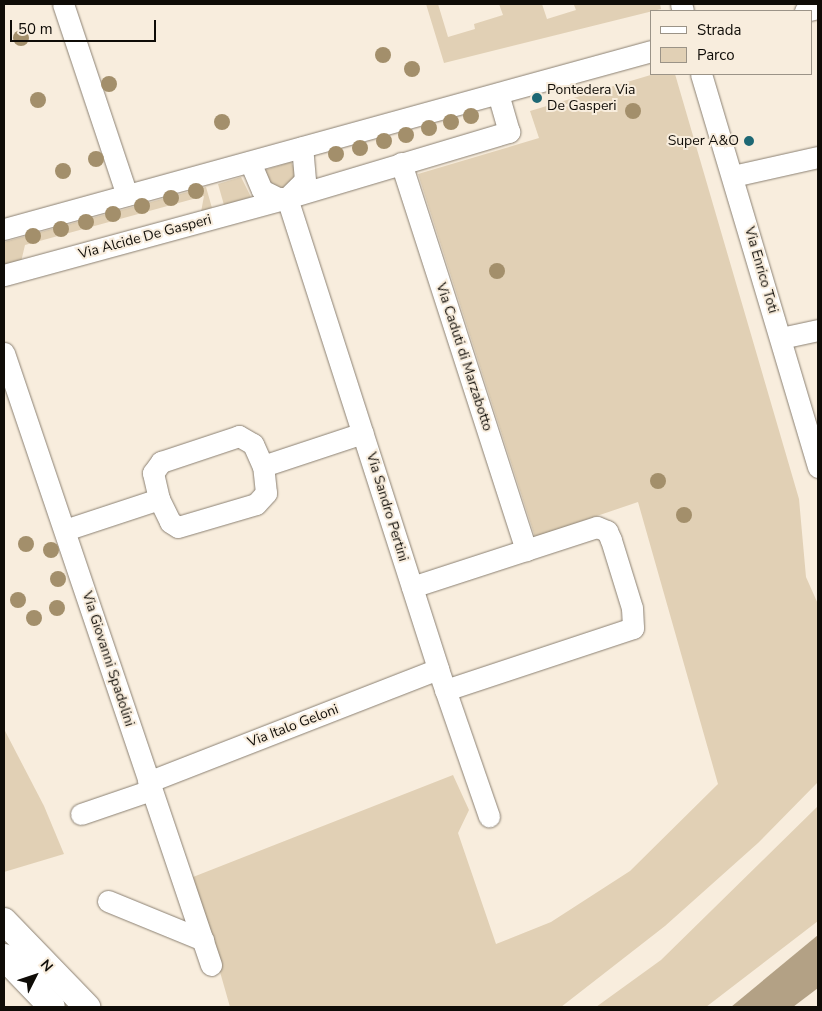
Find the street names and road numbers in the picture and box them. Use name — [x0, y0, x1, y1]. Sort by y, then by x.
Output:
street label: Via Alcide De Gasperi — [77, 211, 213, 263]
street label: Via Enrico Toti — [741, 225, 781, 315]
street label: Via Caduti di Marzabotto — [432, 281, 496, 433]
street label: Via Sandro Pertini — [362, 450, 412, 564]
street label: Via Giovanni Spadolini — [78, 589, 138, 729]
street label: Via Italo Geloni — [245, 701, 341, 751]

